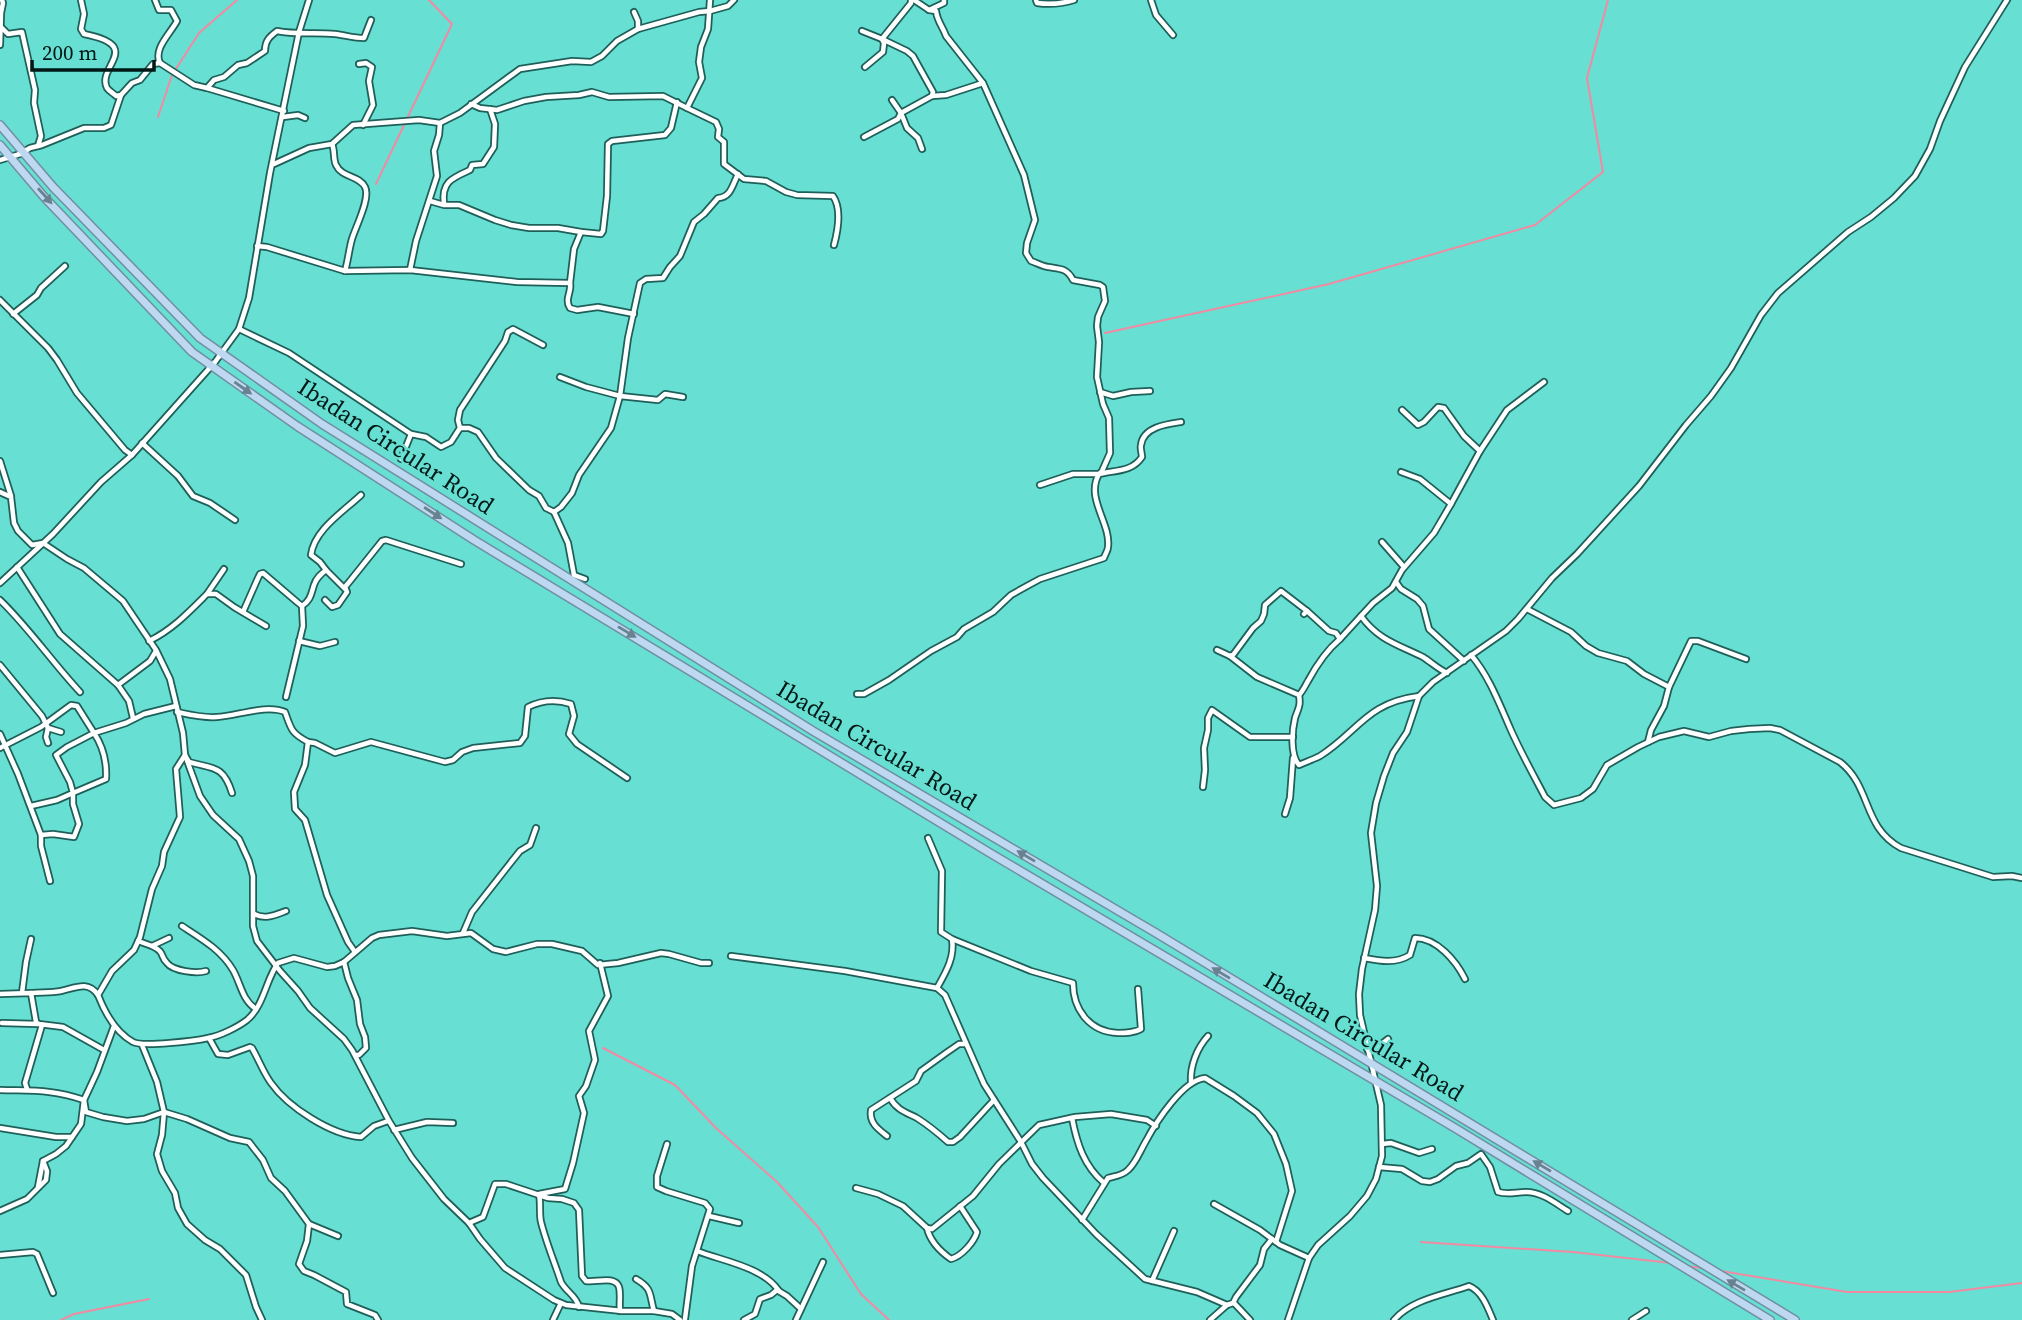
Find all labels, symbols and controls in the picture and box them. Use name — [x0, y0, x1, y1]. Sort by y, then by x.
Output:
scale bar — [32, 28, 154, 72]
text: 200 m — [42, 38, 97, 67]
one-way arrow — [37, 188, 52, 205]
street label: Ibadan Circular Road — [292, 370, 501, 522]
one-way arrow — [234, 381, 252, 395]
one-way arrow — [424, 506, 442, 520]
one-way arrow — [617, 626, 636, 639]
street label: Ibadan Circular Road — [771, 672, 983, 818]
one-way arrow — [1016, 850, 1035, 863]
street label: Ibadan Circular Road — [1258, 963, 1470, 1109]
one-way arrow — [1212, 966, 1231, 979]
one-way arrow — [1532, 1160, 1551, 1173]
one-way arrow — [1727, 1278, 1746, 1291]

